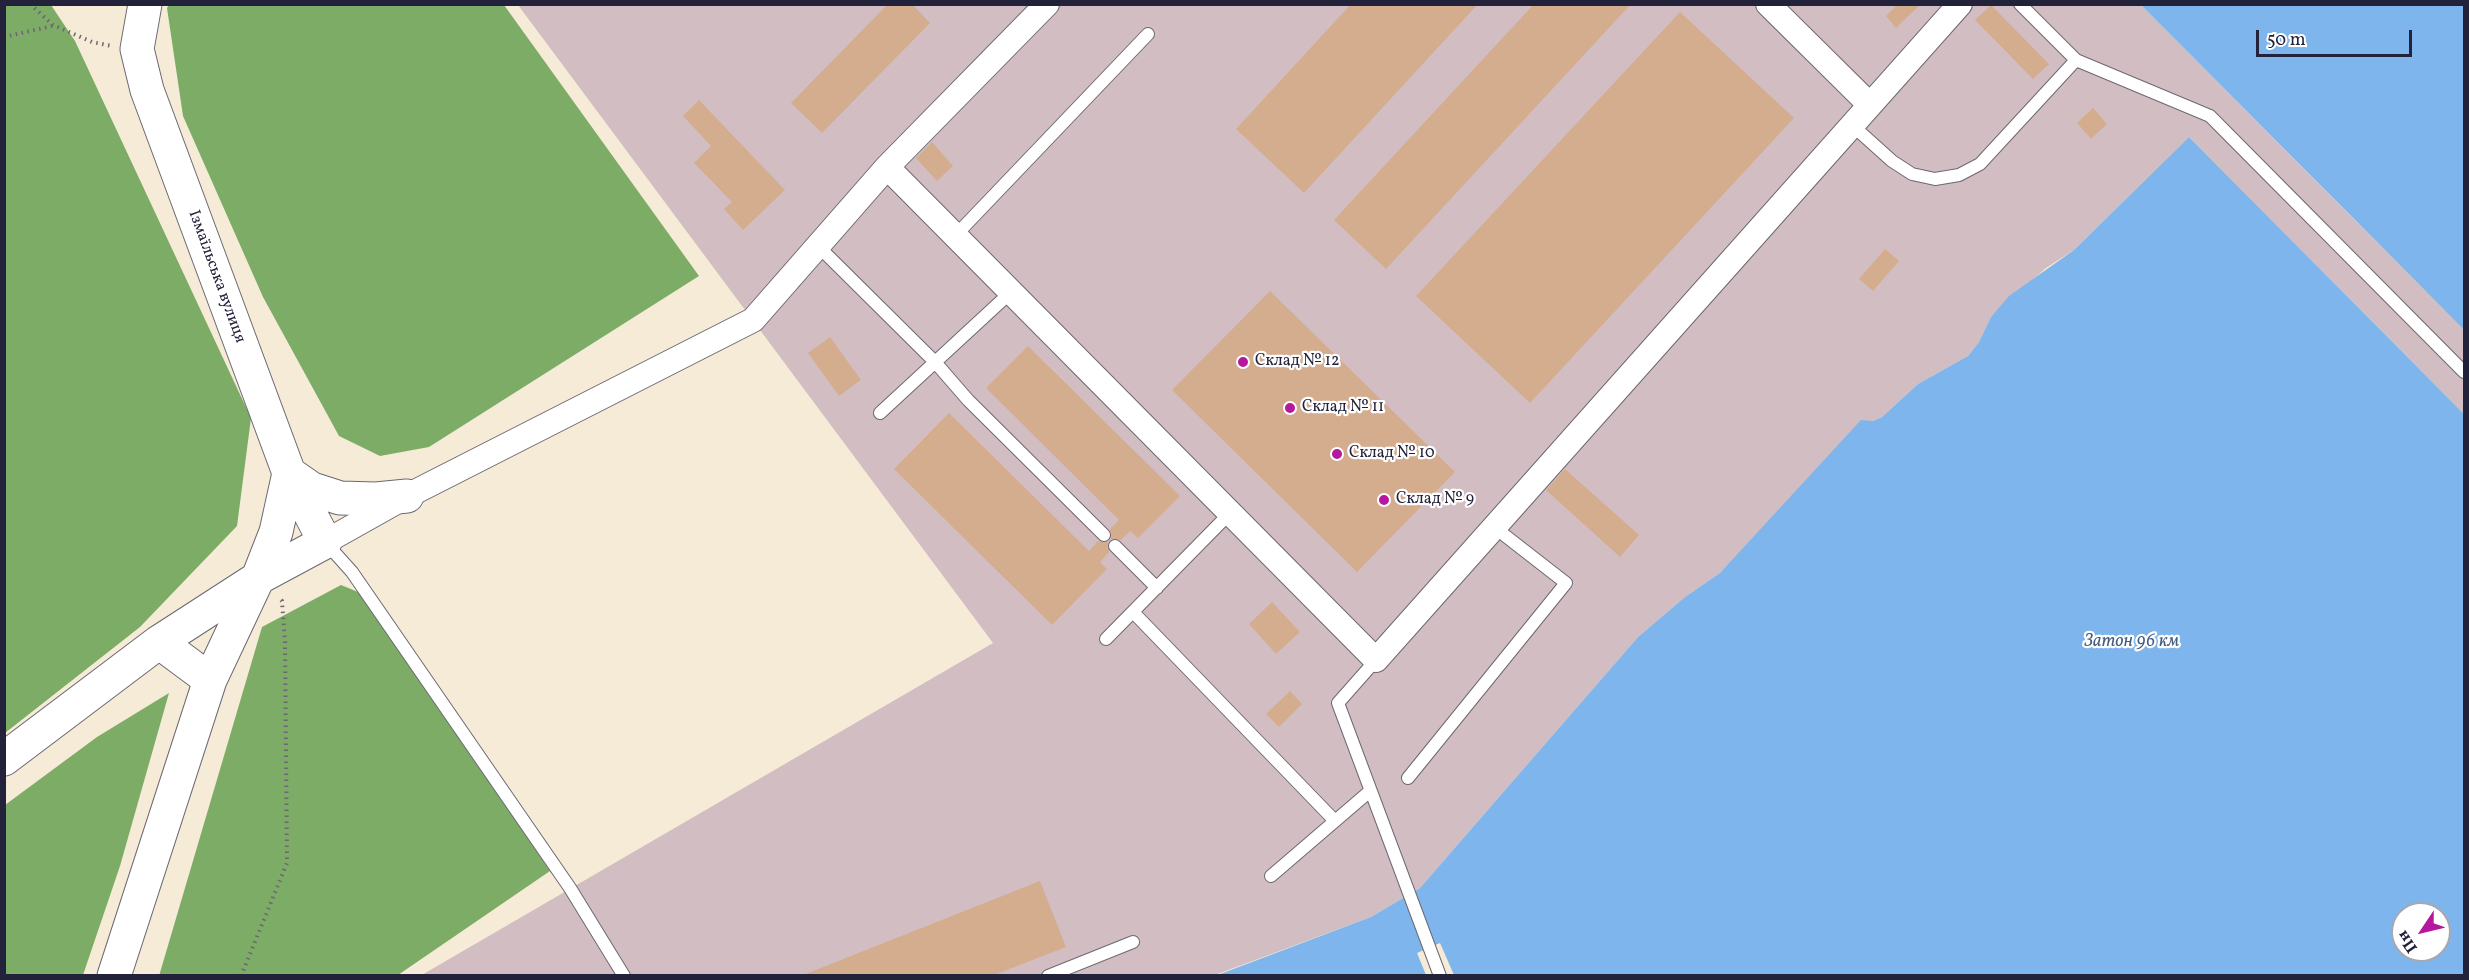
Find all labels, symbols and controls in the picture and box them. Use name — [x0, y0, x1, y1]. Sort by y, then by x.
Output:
scale bar — [2259, 18, 2415, 56]
text: 50 m — [2267, 28, 2306, 53]
street label: Ізмаїльська вулиця — [183, 208, 249, 346]
place label: Склад № 12 — [1255, 352, 1340, 372]
marker: Склад № 12 — [1236, 355, 1250, 369]
place label: Склад № 11 — [1302, 398, 1384, 418]
marker: Склад № 11 — [1283, 401, 1297, 415]
place label: Склад № 10 — [1349, 444, 1435, 464]
marker: Склад № 10 — [1330, 447, 1344, 461]
place label: Склад № 9 — [1396, 490, 1474, 510]
marker: Склад № 9 — [1377, 493, 1391, 507]
water label: Затон 96 км — [2085, 632, 2179, 654]
north arrow — [2391, 902, 2451, 962]
text: Пн — [2392, 926, 2423, 957]

